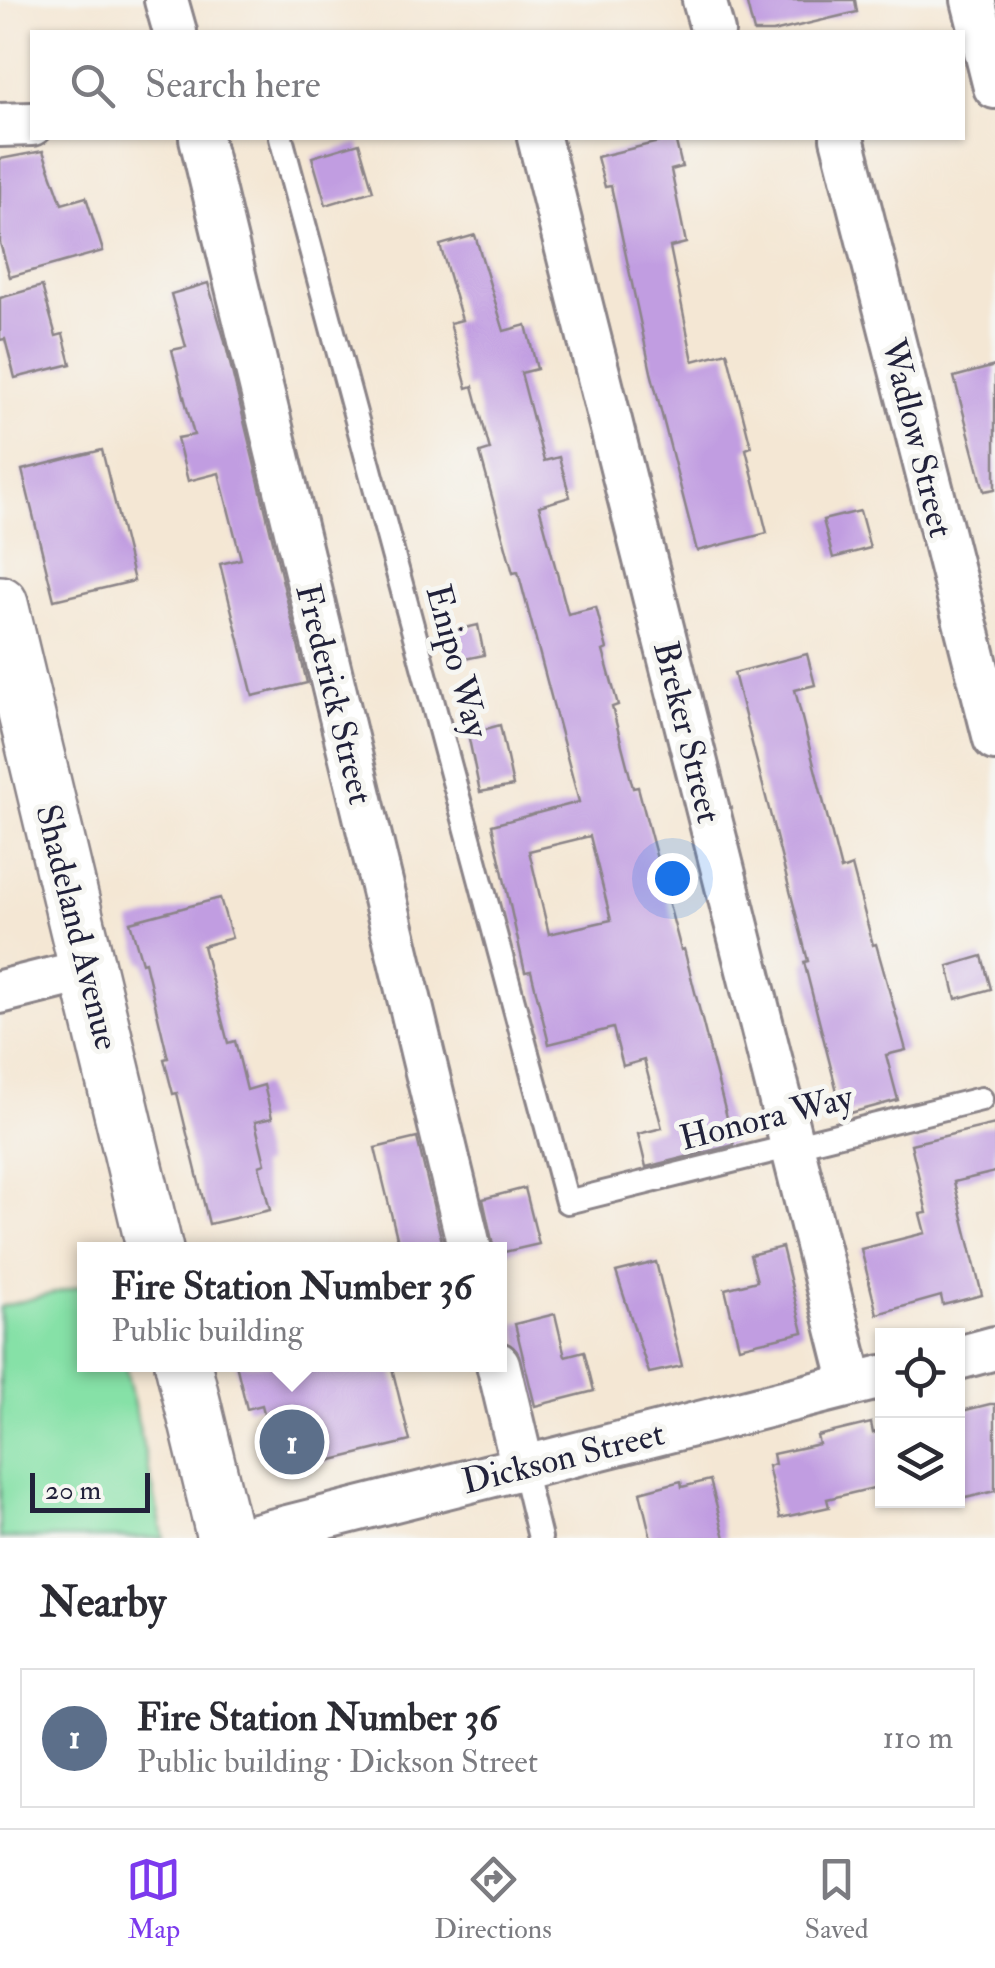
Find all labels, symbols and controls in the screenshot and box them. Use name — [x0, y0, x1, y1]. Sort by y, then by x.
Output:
search box — [30, 30, 965, 140]
icon: search — [65, 58, 120, 113]
text: Search here — [145, 61, 321, 109]
street label: Wadlow Street — [871, 334, 963, 542]
street label: Frederick Street — [285, 580, 383, 809]
street label: Enipo Way — [416, 580, 499, 743]
street label: Breker Street — [643, 637, 731, 828]
street label: Shadeland Avenue — [25, 800, 129, 1054]
your location — [647, 853, 698, 904]
street label: Honora Way — [675, 1075, 858, 1161]
popup — [77, 1242, 507, 1372]
text: Fire Station Number 36 — [111, 1263, 473, 1311]
text: Public building — [111, 1311, 304, 1351]
map controls — [875, 1328, 965, 1508]
button: locate — [875, 1328, 965, 1418]
pin: 1 — [260, 1404, 324, 1480]
street label: Dickson Street — [458, 1412, 669, 1504]
button: layers — [875, 1418, 965, 1508]
scale bar — [30, 1468, 150, 1512]
text: 20 m — [45, 1473, 101, 1508]
text: Nearby — [40, 1577, 166, 1629]
text: Fire Station Number 36 — [137, 1694, 498, 1742]
text: 1 — [69, 1718, 80, 1758]
text: 110 m — [882, 1718, 953, 1758]
text: Public building · Dickson Street — [137, 1742, 538, 1782]
tab: Map — [126, 1852, 181, 1947]
tab: Directions — [434, 1852, 552, 1947]
tab: Saved — [805, 1852, 869, 1947]

